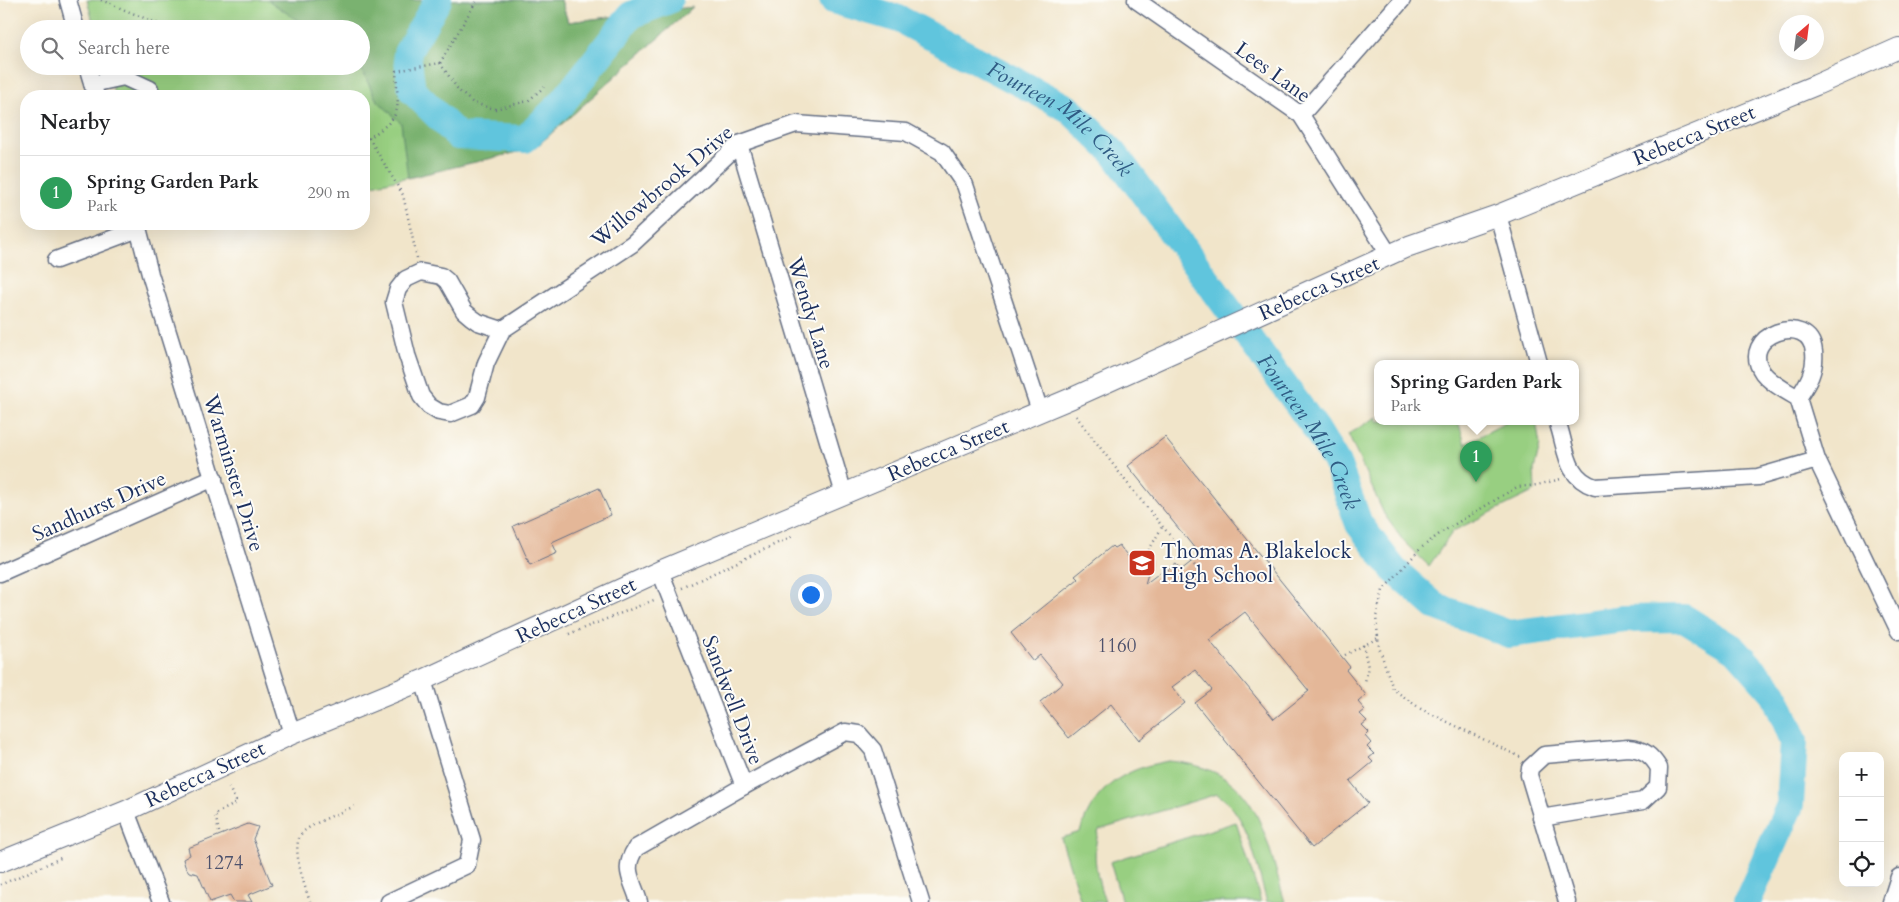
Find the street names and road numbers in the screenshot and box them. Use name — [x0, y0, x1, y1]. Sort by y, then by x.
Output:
street label: Lees Lane — [1229, 35, 1317, 110]
street label: Rebecca Street — [1629, 98, 1760, 173]
street label: Willowbrook Drive — [584, 118, 740, 255]
street label: Rebecca Street — [1254, 249, 1384, 328]
street label: Wendy Lane — [779, 253, 841, 373]
street label: Warminster Drive — [196, 390, 271, 555]
street label: Rebecca Street — [883, 412, 1014, 489]
street label: Sandhurst Drive — [28, 464, 171, 549]
street label: Rebecca Street — [511, 570, 641, 651]
street label: Sandwell Drive — [695, 631, 770, 769]
street label: Rebecca Street — [140, 734, 270, 815]

